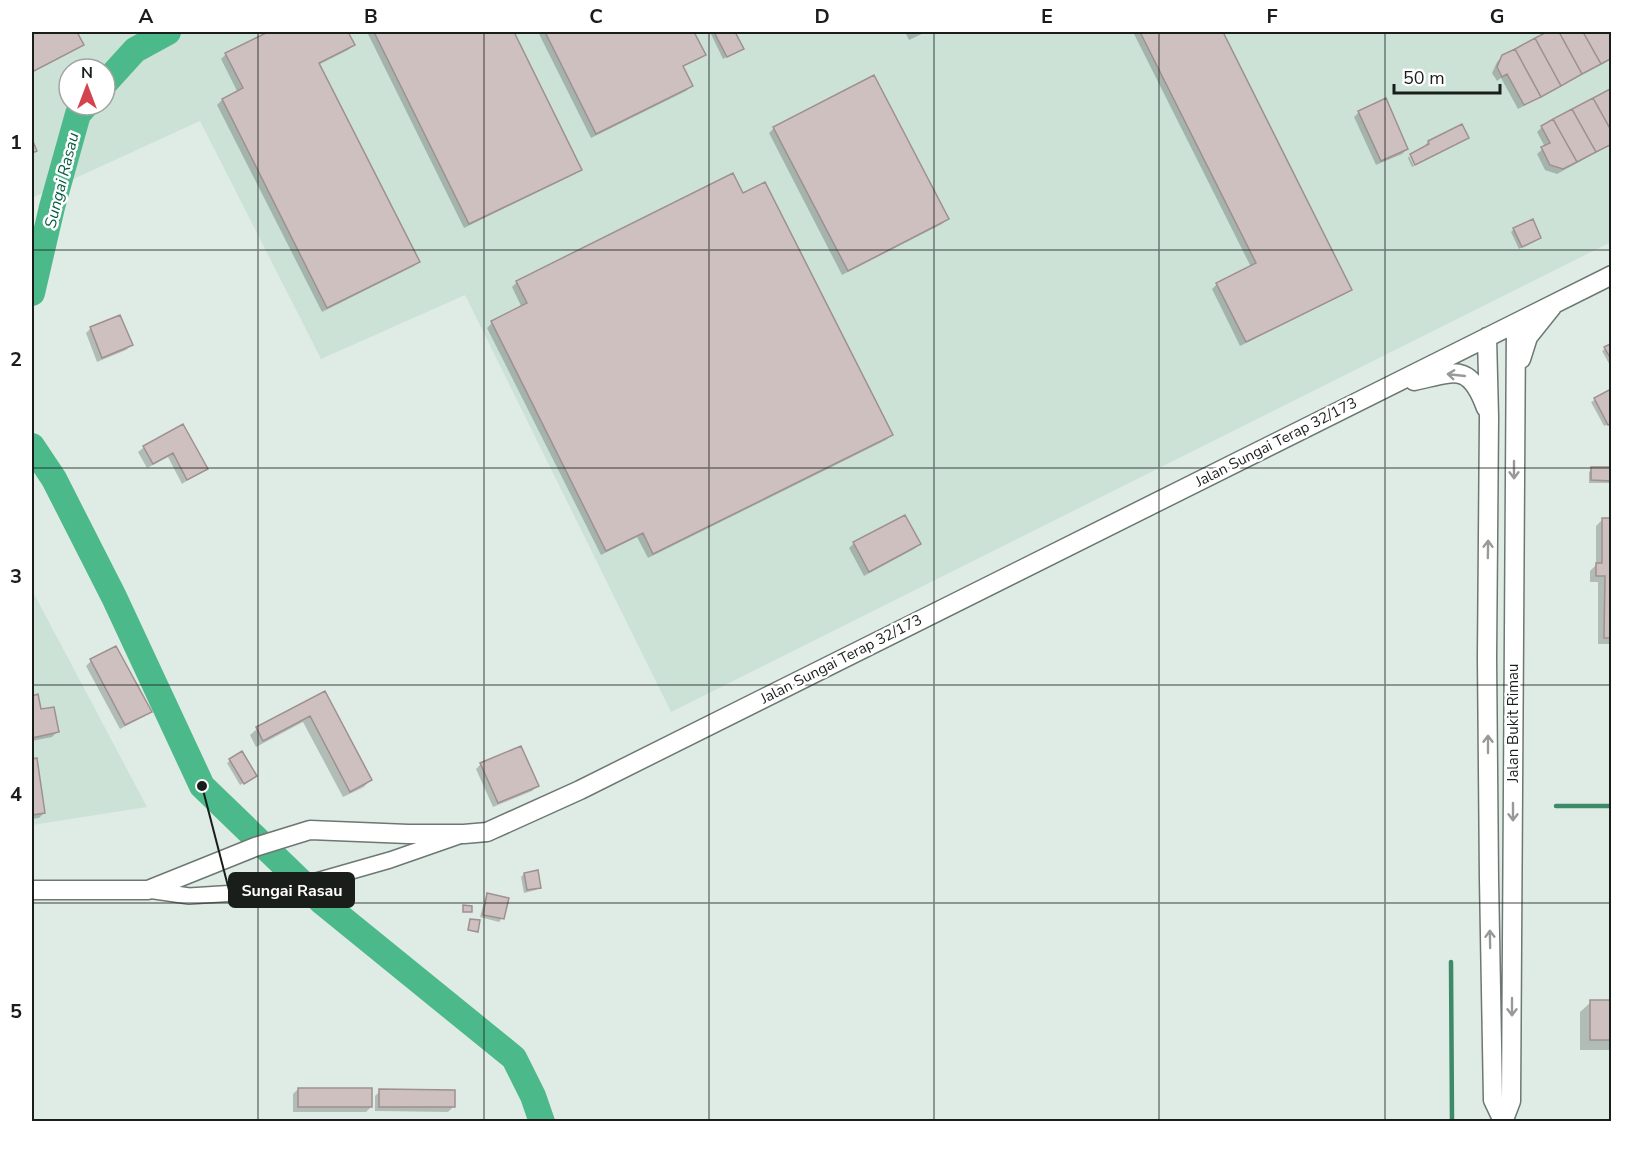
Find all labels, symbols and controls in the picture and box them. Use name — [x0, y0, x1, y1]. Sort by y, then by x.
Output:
text: A — [139, 3, 154, 30]
text: B — [364, 3, 378, 30]
text: C — [589, 3, 603, 30]
text: D — [814, 3, 830, 30]
text: E — [1041, 3, 1053, 30]
text: F — [1266, 3, 1278, 30]
text: G — [1490, 3, 1504, 30]
north arrow — [57, 57, 117, 117]
scale bar — [1394, 57, 1500, 95]
text: N — [81, 62, 93, 84]
text: 50 m — [1403, 66, 1445, 90]
text: 1 — [10, 129, 22, 156]
water label: Sungai Rasau — [39, 130, 84, 230]
text: 2 — [10, 346, 22, 373]
one-way arrow — [1447, 369, 1466, 380]
street label: Jalan Sungai Terap 32/173 — [1191, 393, 1360, 492]
one-way arrow — [1508, 460, 1520, 480]
one-way arrow — [1482, 539, 1494, 559]
text: 3 — [10, 563, 22, 590]
street label: Jalan Sungai Terap 32/173 — [756, 610, 925, 709]
street label: Jalan Bukit Rimau — [1503, 664, 1523, 783]
one-way arrow — [1482, 734, 1494, 754]
text: 4 — [10, 781, 22, 808]
one-way arrow — [1507, 802, 1518, 822]
callout: Sungai Rasau — [229, 873, 354, 907]
text: Sungai Rasau — [241, 880, 343, 902]
one-way arrow — [1484, 929, 1496, 949]
one-way arrow — [1506, 997, 1517, 1017]
text: 5 — [10, 998, 22, 1025]

